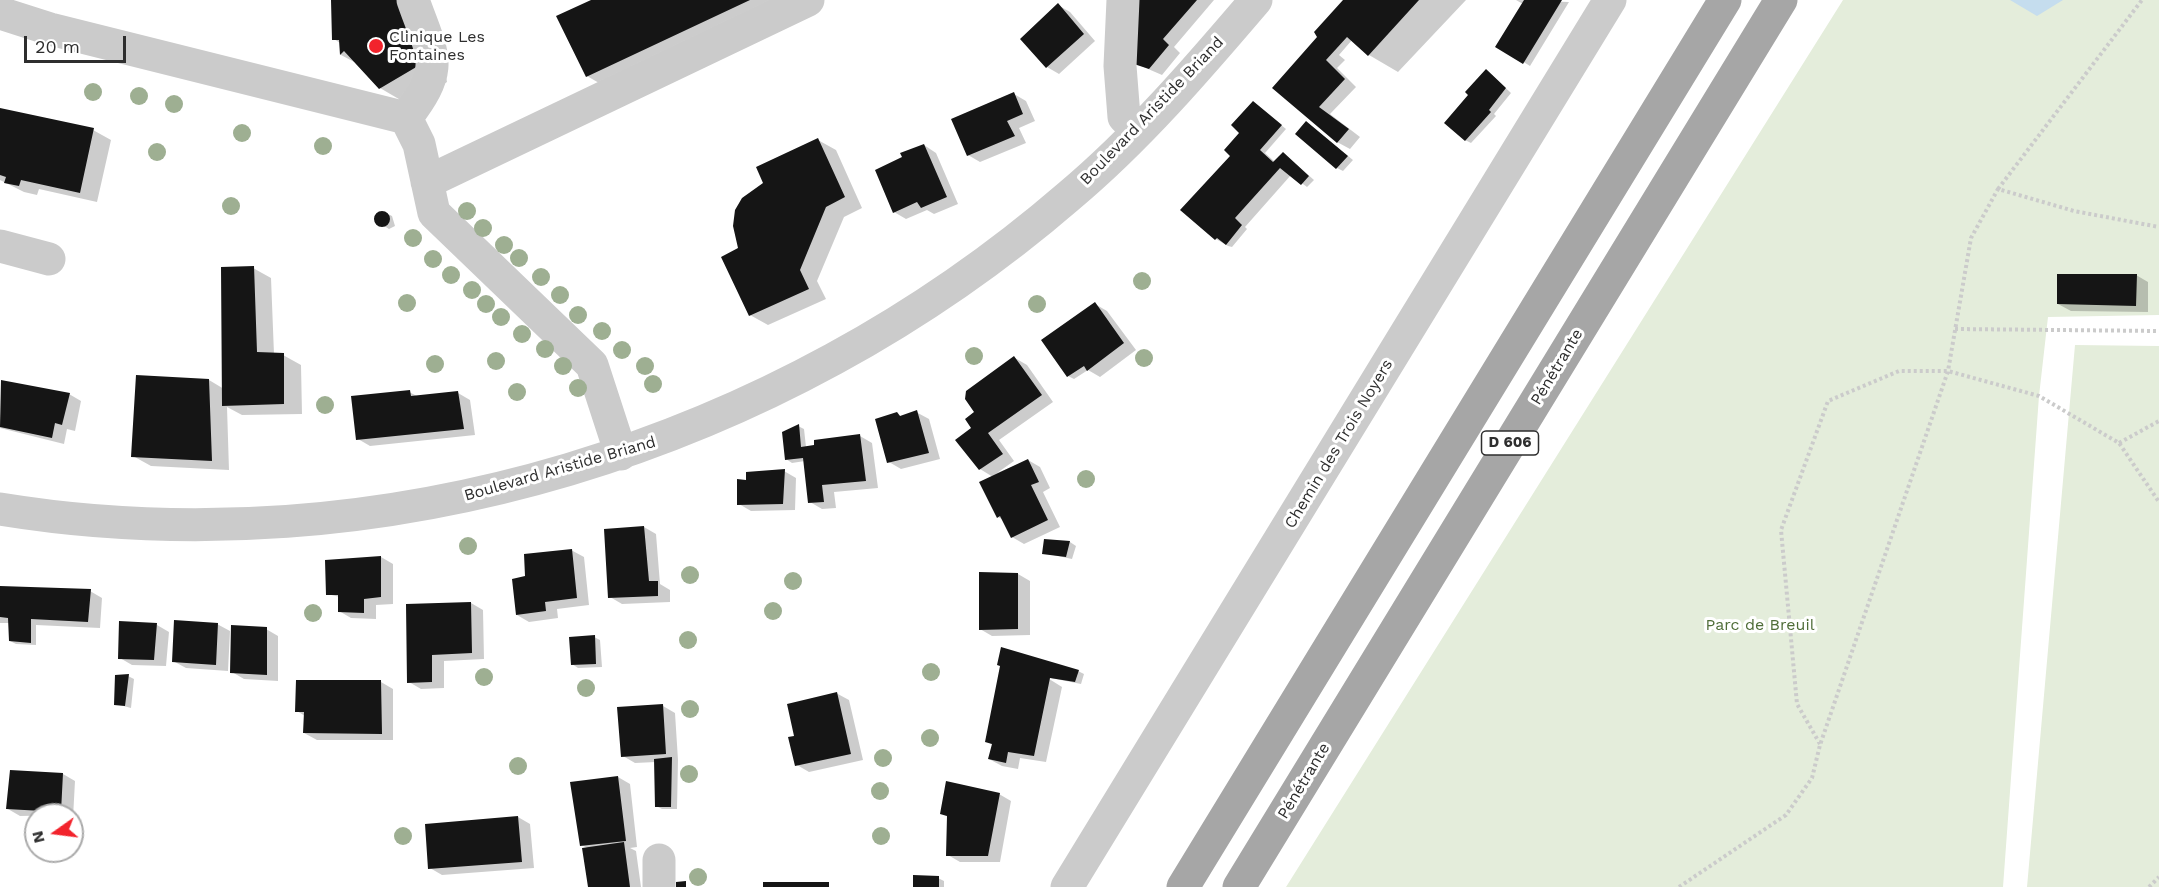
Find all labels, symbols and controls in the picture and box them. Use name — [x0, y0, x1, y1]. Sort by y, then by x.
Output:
scale bar — [27, 24, 129, 62]
place label: Clinique Les Fontaines — [389, 27, 485, 65]
street label: Boulevard Aristide Briand — [1076, 33, 1228, 189]
text: 20 m — [35, 36, 80, 57]
marker: Clinique Les Fontaines — [367, 37, 385, 55]
street label: Pénétrante — [1527, 325, 1587, 409]
street label: Chemin des Trois Noyers — [1281, 356, 1397, 532]
road number: D 606 — [1482, 431, 1538, 455]
street label: Boulevard Aristide Briand — [462, 432, 658, 506]
park label: Parc de Breuil — [1705, 615, 1815, 635]
street label: Pénétrante — [1274, 739, 1334, 823]
north arrow — [24, 803, 84, 863]
text: N — [27, 829, 49, 845]

